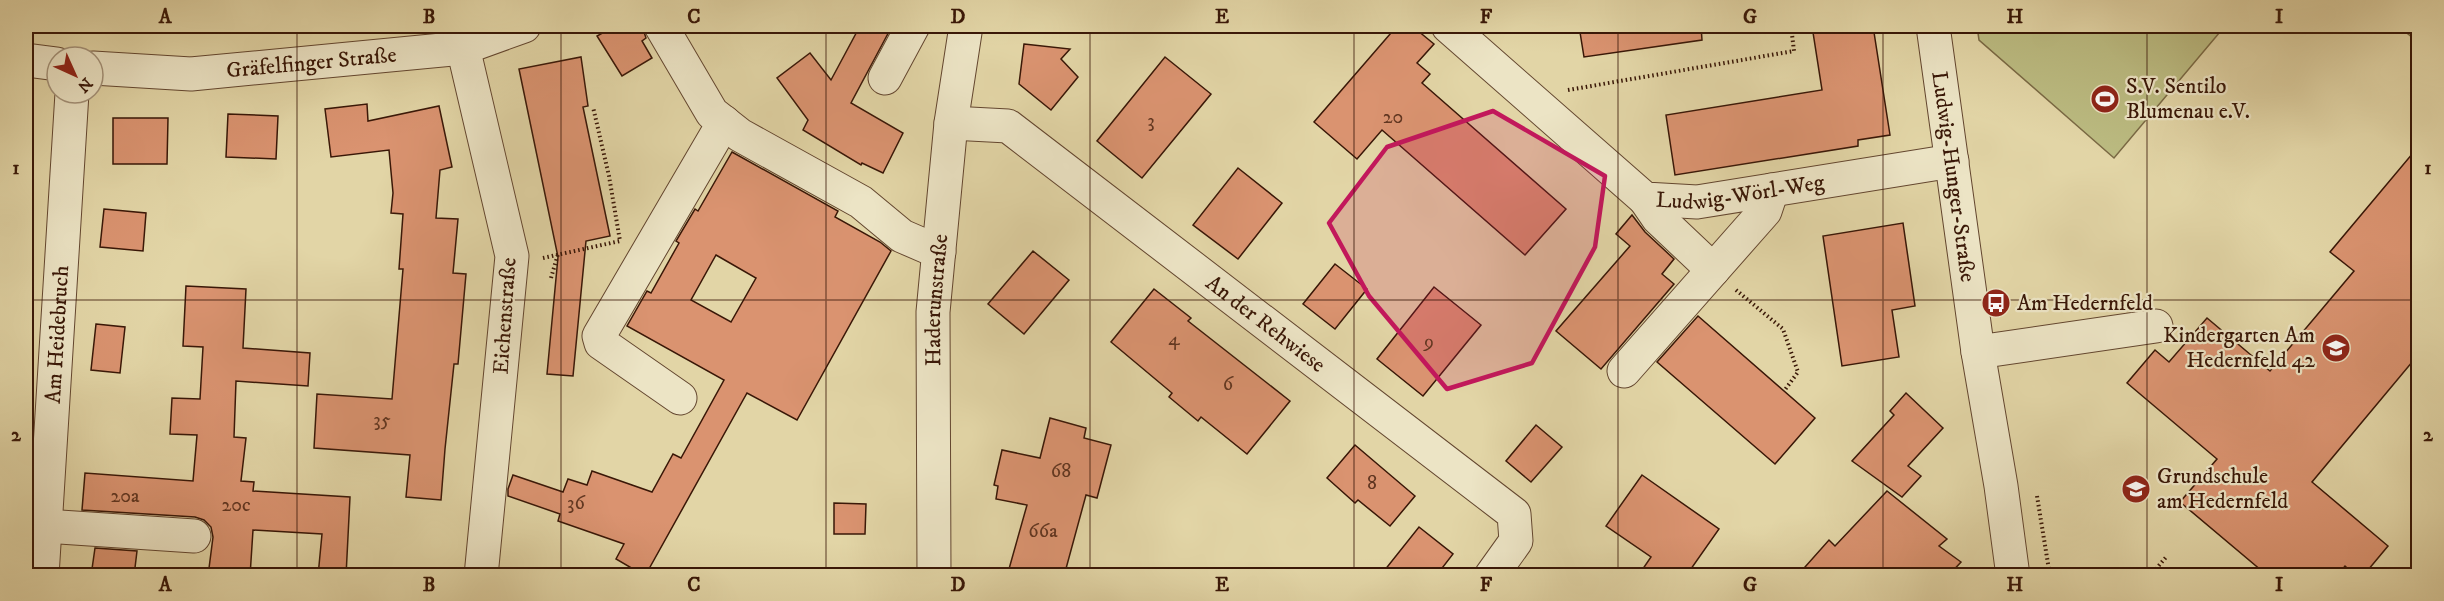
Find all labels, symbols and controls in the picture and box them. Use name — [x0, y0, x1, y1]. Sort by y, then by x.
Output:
text: A — [158, 5, 173, 30]
text: B — [423, 5, 435, 30]
text: C — [687, 5, 701, 30]
text: D — [951, 5, 966, 30]
text: E — [1215, 5, 1229, 30]
text: F — [1480, 5, 1493, 30]
text: G — [1743, 5, 1757, 30]
text: H — [2007, 5, 2024, 30]
text: I — [2275, 5, 2283, 30]
street label: Gräfelfinger Straße — [225, 41, 398, 84]
north arrow — [45, 45, 105, 105]
street label: Ludwig-Hunger-Straße — [1926, 69, 1982, 284]
text: N — [73, 73, 97, 97]
place label: S.V. Sentilo Blumenau e.V. — [2126, 73, 2250, 125]
sports icon: S.V. Sentilo Blumenau e.V. — [2089, 83, 2121, 115]
house number: 20 — [1383, 105, 1403, 130]
house number: 3 — [1147, 109, 1155, 134]
text: 1 — [12, 156, 20, 181]
text: 1 — [2424, 156, 2432, 181]
street label: Ludwig-Wörl-Weg — [1655, 168, 1826, 216]
street label: Haderunstraße — [919, 233, 954, 366]
street label: Eichenstraße — [487, 257, 523, 375]
street label: Am Heidebruch — [39, 264, 75, 404]
street label: An der Rehwiese — [1201, 269, 1331, 378]
bus stop icon: Am Hedernfeld — [1980, 287, 2012, 319]
place label: Am Hedernfeld — [2017, 290, 2153, 317]
place label: Kindergarten Am Hedernfeld 42 — [2163, 322, 2315, 374]
house number: 4 — [1168, 327, 1180, 352]
house number: 9 — [1423, 330, 1434, 355]
school or university icon: Kindergarten Am Hedernfeld 42 — [2320, 332, 2352, 364]
house number: 6 — [1223, 372, 1234, 397]
house number: 35 — [373, 408, 391, 433]
text: 2 — [11, 423, 22, 448]
text: 2 — [2423, 423, 2434, 448]
house number: 68 — [1051, 459, 1071, 484]
place label: Grundschule am Hedernfeld — [2157, 463, 2288, 515]
house number: 8 — [1367, 471, 1377, 496]
school or university icon: Grundschule am Hedernfeld — [2120, 473, 2152, 505]
house number: 20a — [110, 484, 140, 509]
house number: 36 — [567, 491, 586, 516]
house number: 20c — [221, 493, 251, 518]
house number: 66a — [1028, 519, 1058, 544]
text: A — [158, 573, 173, 598]
text: B — [423, 573, 435, 598]
text: C — [687, 573, 701, 598]
text: D — [951, 573, 966, 598]
text: E — [1215, 573, 1229, 598]
text: F — [1480, 573, 1493, 598]
text: G — [1743, 573, 1757, 598]
text: H — [2007, 573, 2024, 598]
text: I — [2275, 573, 2283, 598]

